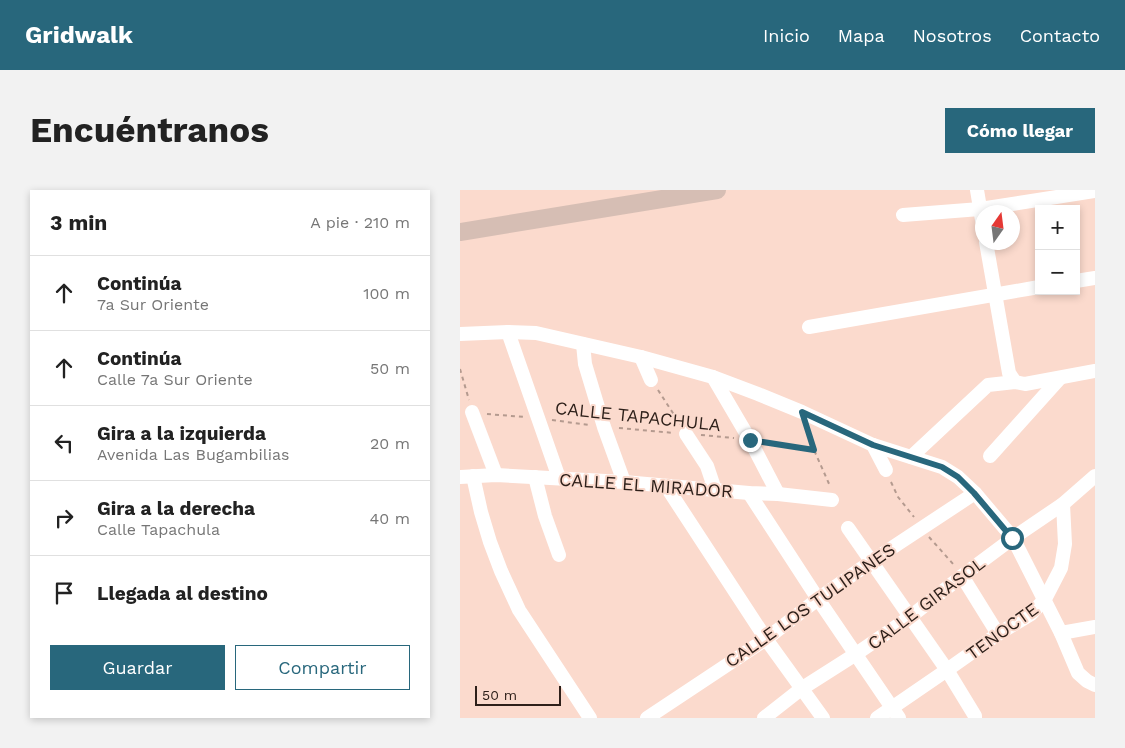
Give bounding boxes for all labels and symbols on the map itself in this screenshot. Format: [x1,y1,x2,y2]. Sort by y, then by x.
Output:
north arrow [975,205,1020,250]
street label: CALLE TAPACHULA [554,397,722,435]
route end [739,429,762,452]
street label: CALLE EL MIRADOR [558,468,734,502]
route start [1001,527,1024,550]
street label: CALLE LOS TULIPANES [721,538,899,672]
street label: CALLE GIRASOL [863,552,989,654]
street label: TENOCTE [962,598,1042,664]
scale bar [475,683,561,706]

